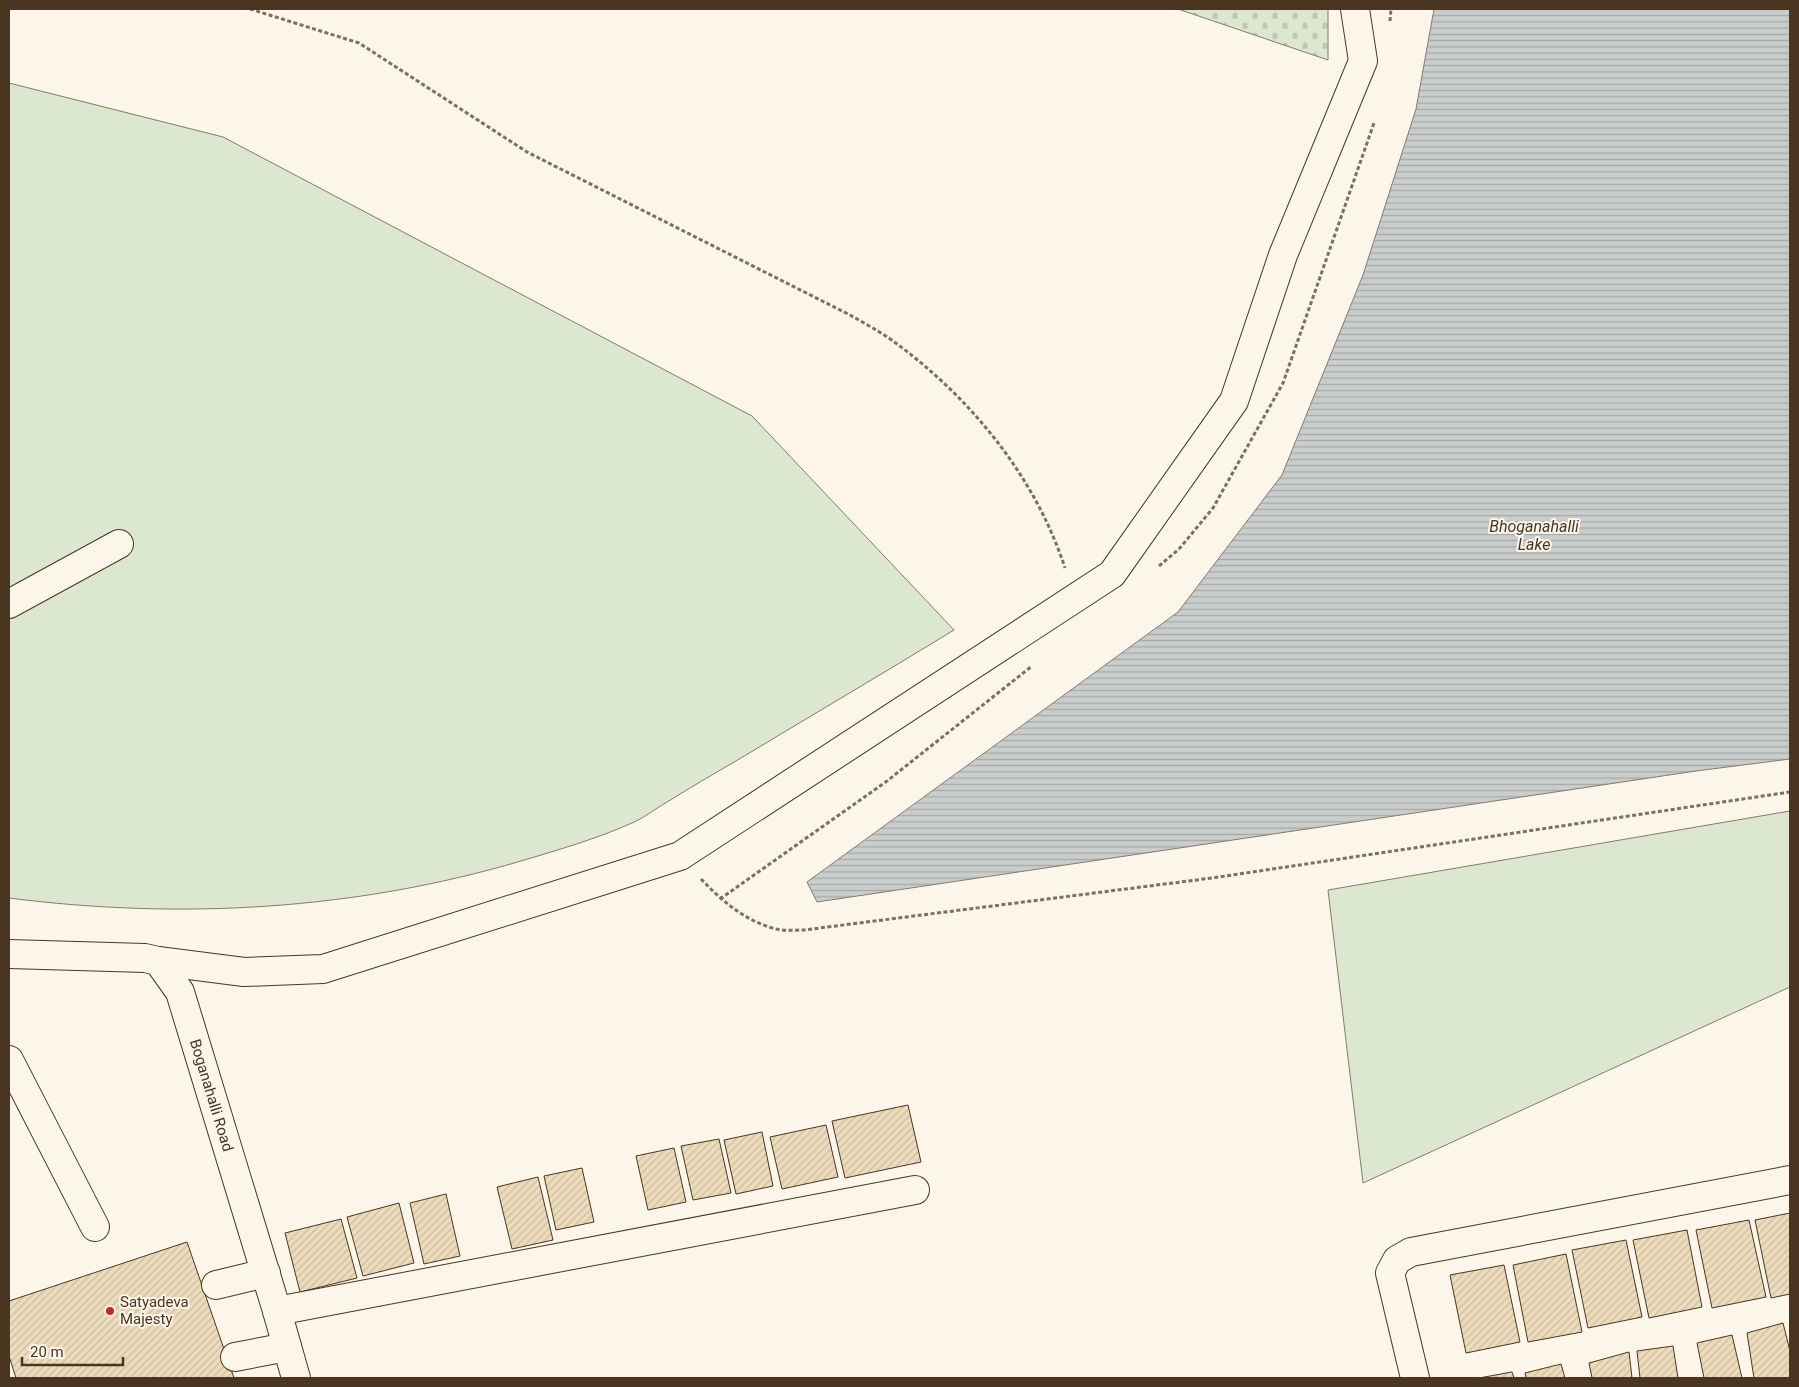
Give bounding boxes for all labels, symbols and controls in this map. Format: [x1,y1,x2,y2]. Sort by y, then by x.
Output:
water label: Bhoganahalli Lake [1489,517,1579,554]
street label: Boganahalli Road [186,1037,237,1154]
place label: Satyadeva Majesty [120,1293,189,1328]
marker: Satyadeva Majesty [104,1305,116,1317]
scale bar [22,1334,124,1366]
text: 20 m [30,1343,64,1361]

